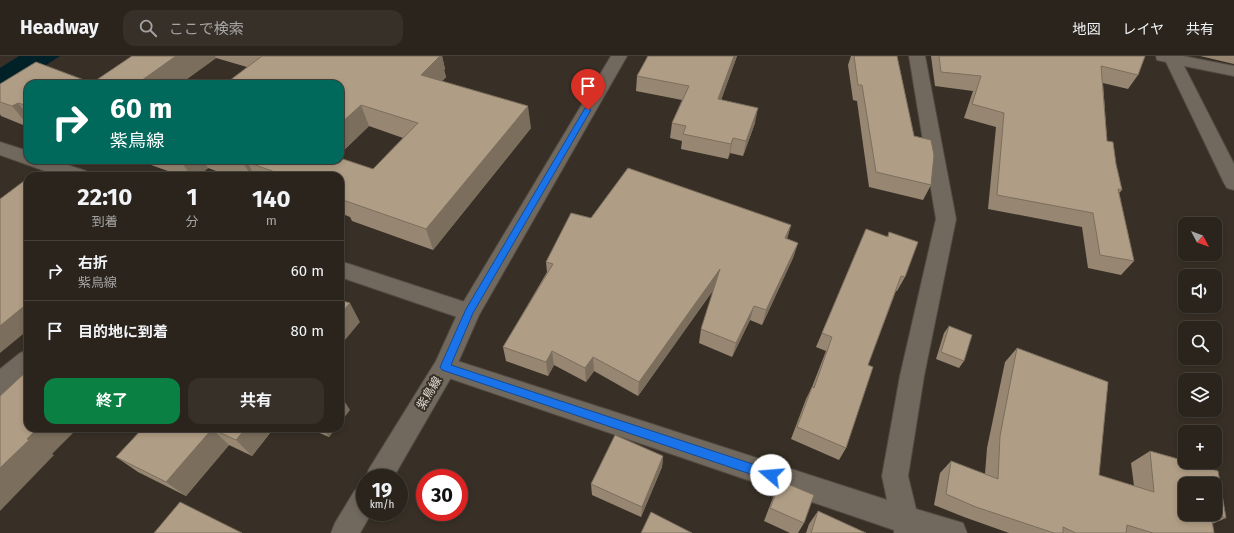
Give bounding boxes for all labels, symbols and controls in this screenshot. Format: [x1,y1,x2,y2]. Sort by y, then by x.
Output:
search box [123,10,403,46]
text: Headway [20,16,99,39]
icon: search [137,17,159,39]
text: ここで検索 [169,20,244,38]
text: 地図 [1072,21,1100,38]
text: レイヤ [1122,21,1164,38]
text: 共有 [1186,21,1214,38]
pin [571,69,605,110]
icon: arrive [577,75,599,97]
text: 60 m [110,92,172,125]
icon: right [44,96,96,148]
text: 紫鳥線 [110,130,164,152]
text: 22:10 [77,183,132,211]
text: 1 [187,183,198,211]
text: 140 [252,185,291,213]
text: m [266,213,277,228]
text: 到着 [92,214,118,229]
text: 分 [186,214,199,229]
north arrow [1178,217,1222,261]
map controls [1178,217,1222,521]
text: 右折 [78,254,108,272]
icon: right [44,260,66,282]
text: 60 m [291,262,324,280]
button: sound [1178,269,1222,313]
text: 紫鳥線 [78,275,117,290]
icon: arrive [44,320,66,342]
button: search [1178,321,1222,365]
text: 80 m [291,322,324,340]
text: 目的地に到着 [78,323,168,341]
button: layers [1178,373,1222,417]
street label: 紫鳥線 [414,374,444,412]
button: 終了 [44,378,180,424]
button: 共有 [188,378,324,424]
button: + [1178,425,1222,469]
position arrow [750,454,792,496]
speed limit sign: 30 [416,469,468,521]
button: − [1178,477,1222,521]
text: 19 [372,478,392,502]
text: km/h [370,499,394,511]

